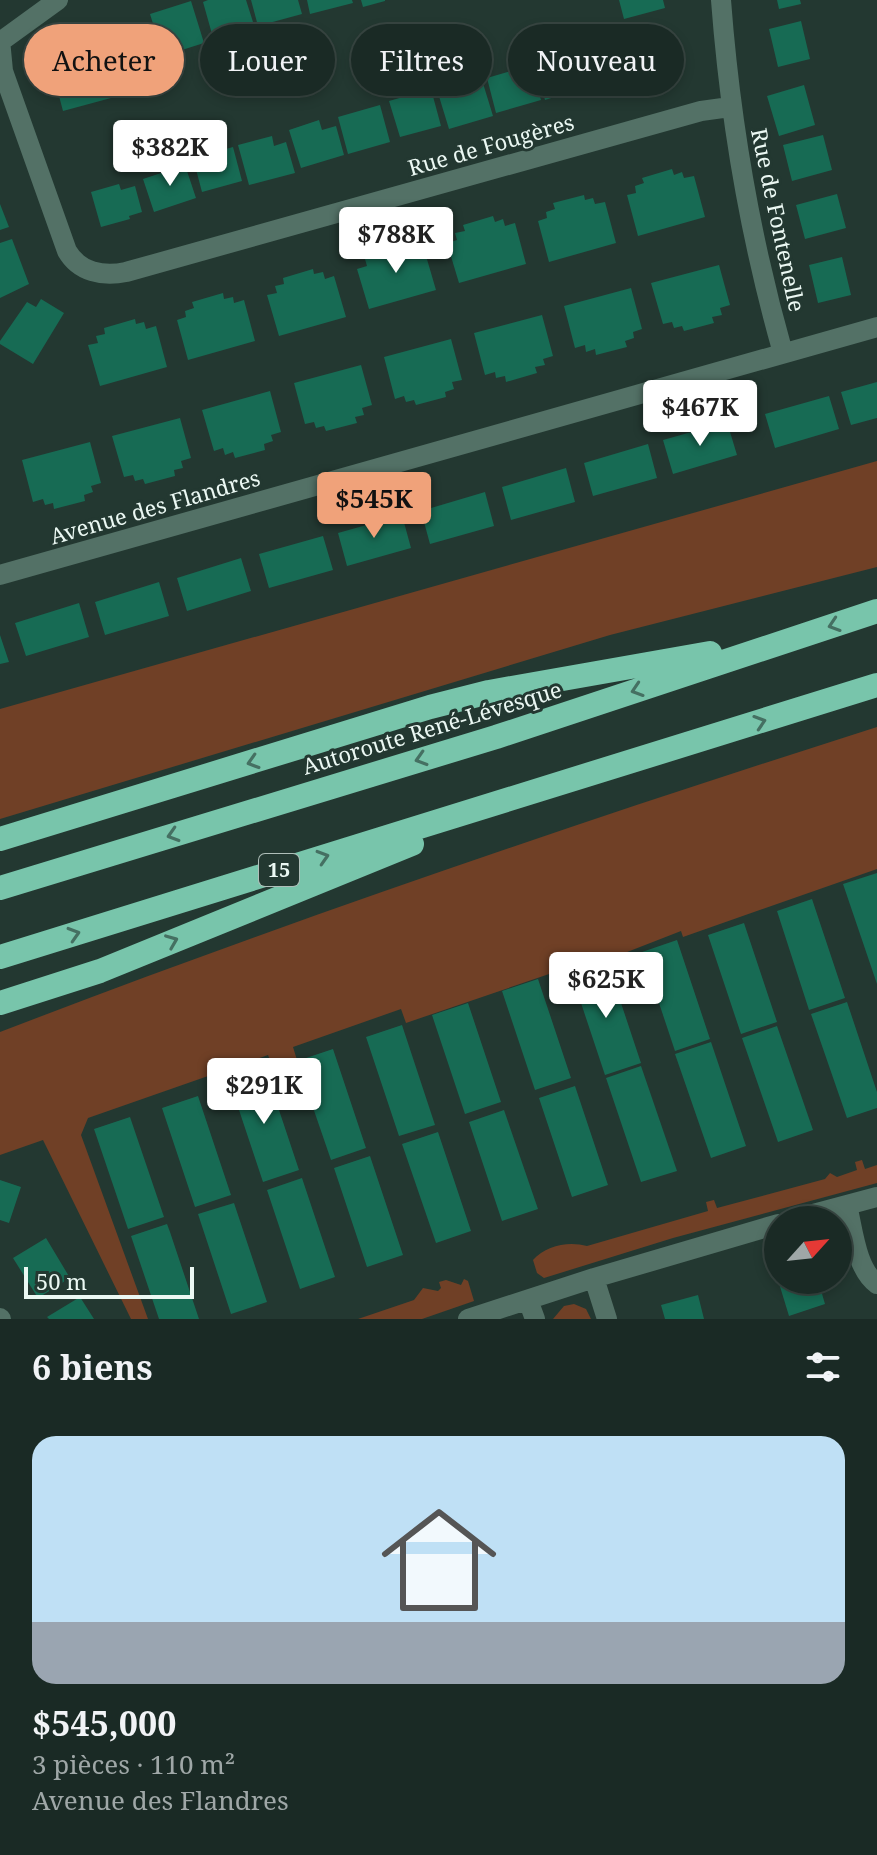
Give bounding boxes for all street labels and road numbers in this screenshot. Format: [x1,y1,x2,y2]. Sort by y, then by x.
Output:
street label: Rue de Fougères [404,106,577,182]
street label: Rue de Fontenelle [745,125,813,314]
street label: Avenue des Flandres [46,462,263,550]
street label: Autoroute René-Lévesque [298,673,565,781]
road number: 15 [259,854,299,886]

